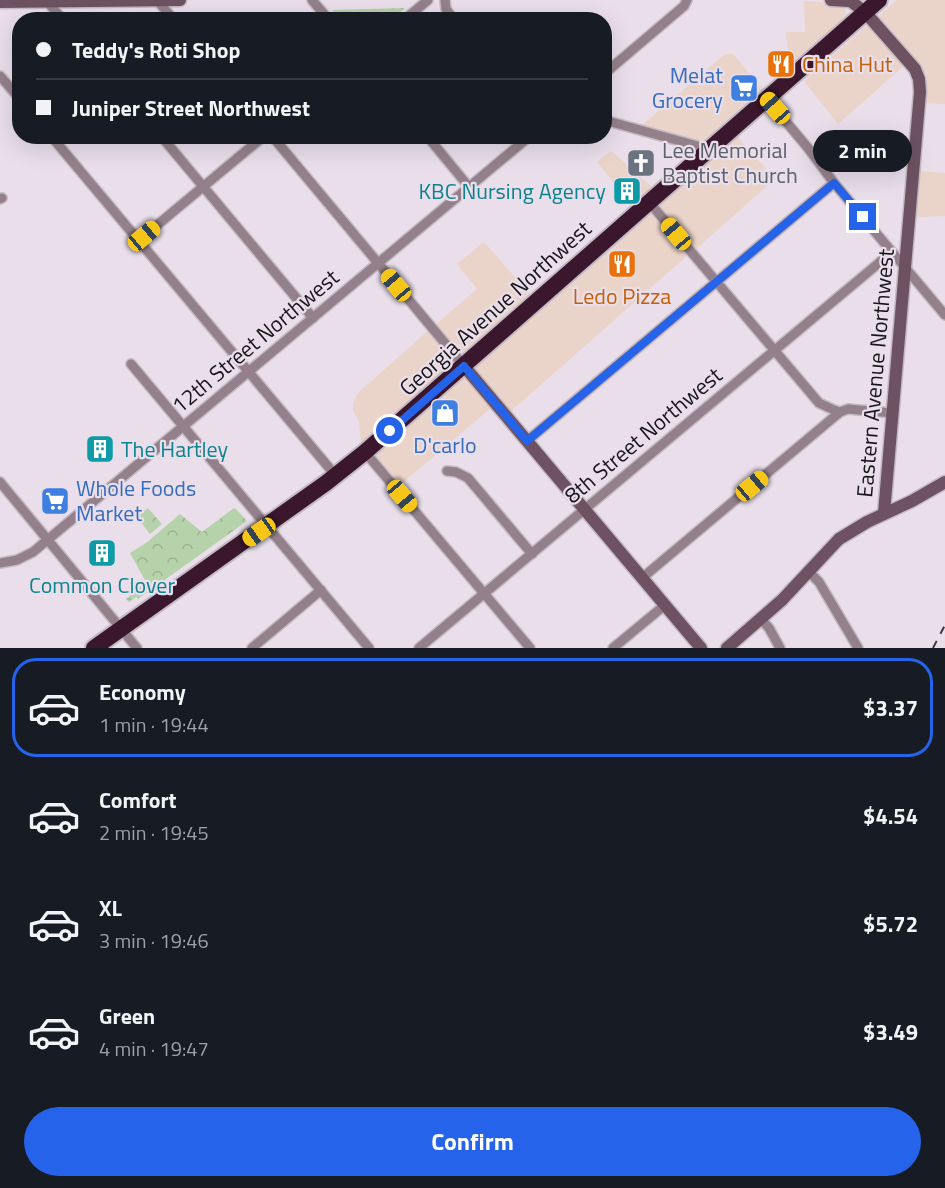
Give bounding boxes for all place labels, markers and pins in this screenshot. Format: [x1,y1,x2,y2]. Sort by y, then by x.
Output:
place label: China Hut [802,47,893,81]
restaurant icon: China Hut [765,48,797,80]
place label: Melat Grocery [652,58,723,117]
supermarket icon: Melat Grocery [728,72,760,104]
place label: Lee Memorial Baptist Church [662,133,798,192]
church icon: Lee Memorial Baptist Church [625,147,657,179]
place label: KBC Nursing Agency [419,174,606,208]
building icon: KBC Nursing Agency [611,175,643,207]
restaurant icon: Ledo Pizza [606,248,638,280]
place label: Ledo Pizza [573,279,671,313]
shop icon: D'carlo [429,397,461,429]
place label: D'carlo [413,428,477,462]
place label: The Hartley [121,432,229,466]
building icon: The Hartley [84,433,116,465]
place label: Whole Foods Market [76,471,196,530]
supermarket icon: Whole Foods Market [39,485,71,517]
building icon: Common Clover [86,537,118,569]
place label: Common Clover [29,568,175,602]

